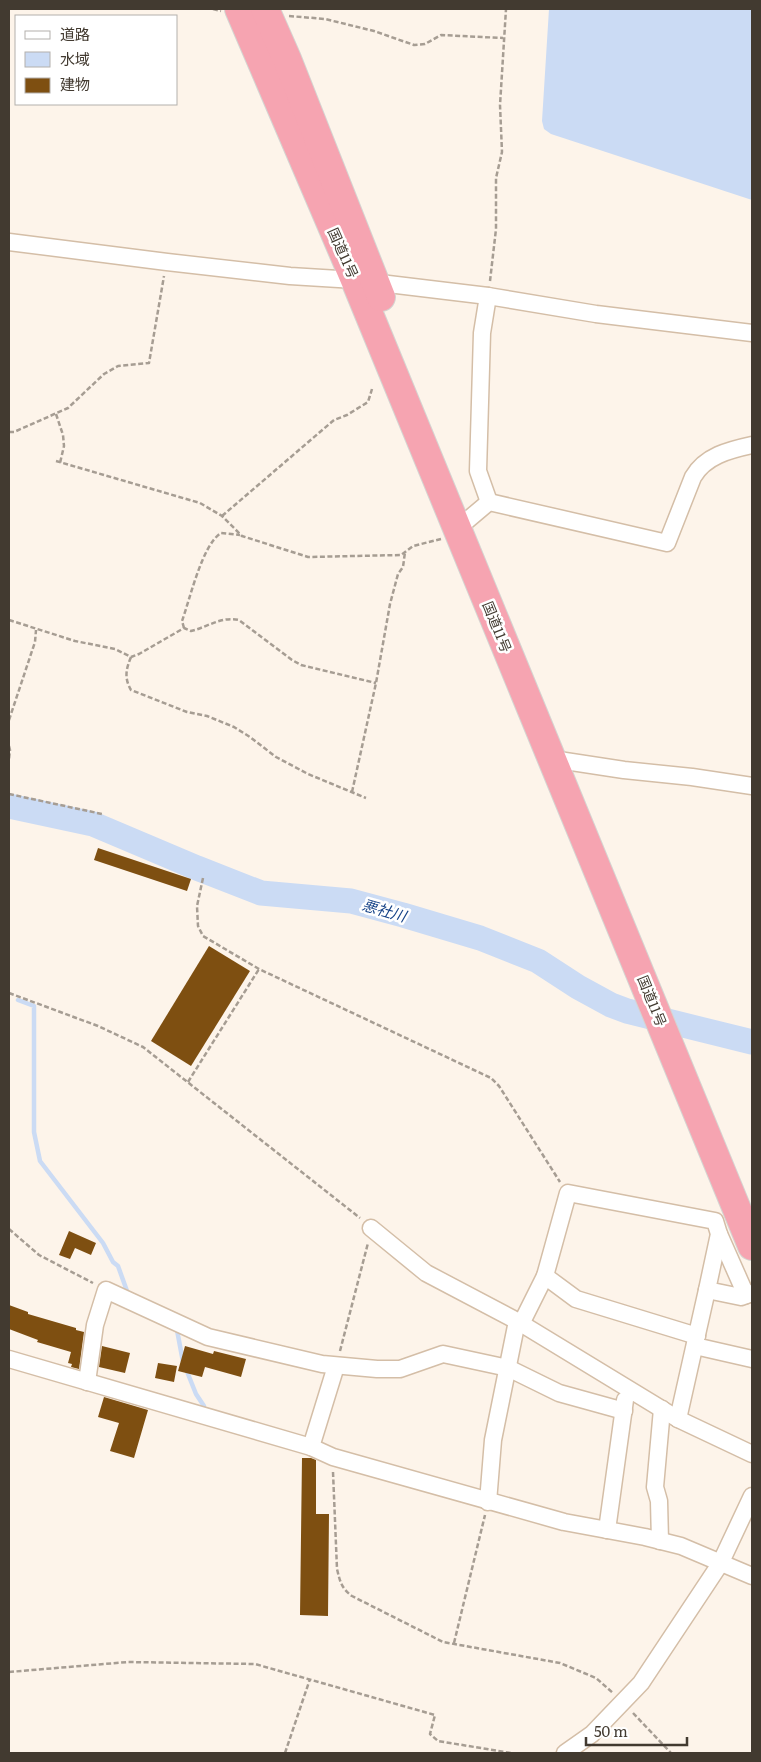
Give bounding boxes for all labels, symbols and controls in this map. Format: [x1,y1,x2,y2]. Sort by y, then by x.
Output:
legend [15,15,178,105]
text: 道路 [60,22,90,45]
text: 水域 [60,47,90,70]
text: 建物 [60,72,90,95]
street label: 国道11号 [324,224,364,281]
street label: 国道11号 [479,598,517,655]
water label: 悪社川 [360,892,411,927]
street label: 国道11号 [634,972,672,1029]
scale bar [586,1714,687,1746]
text: 50 m [594,1719,628,1742]

